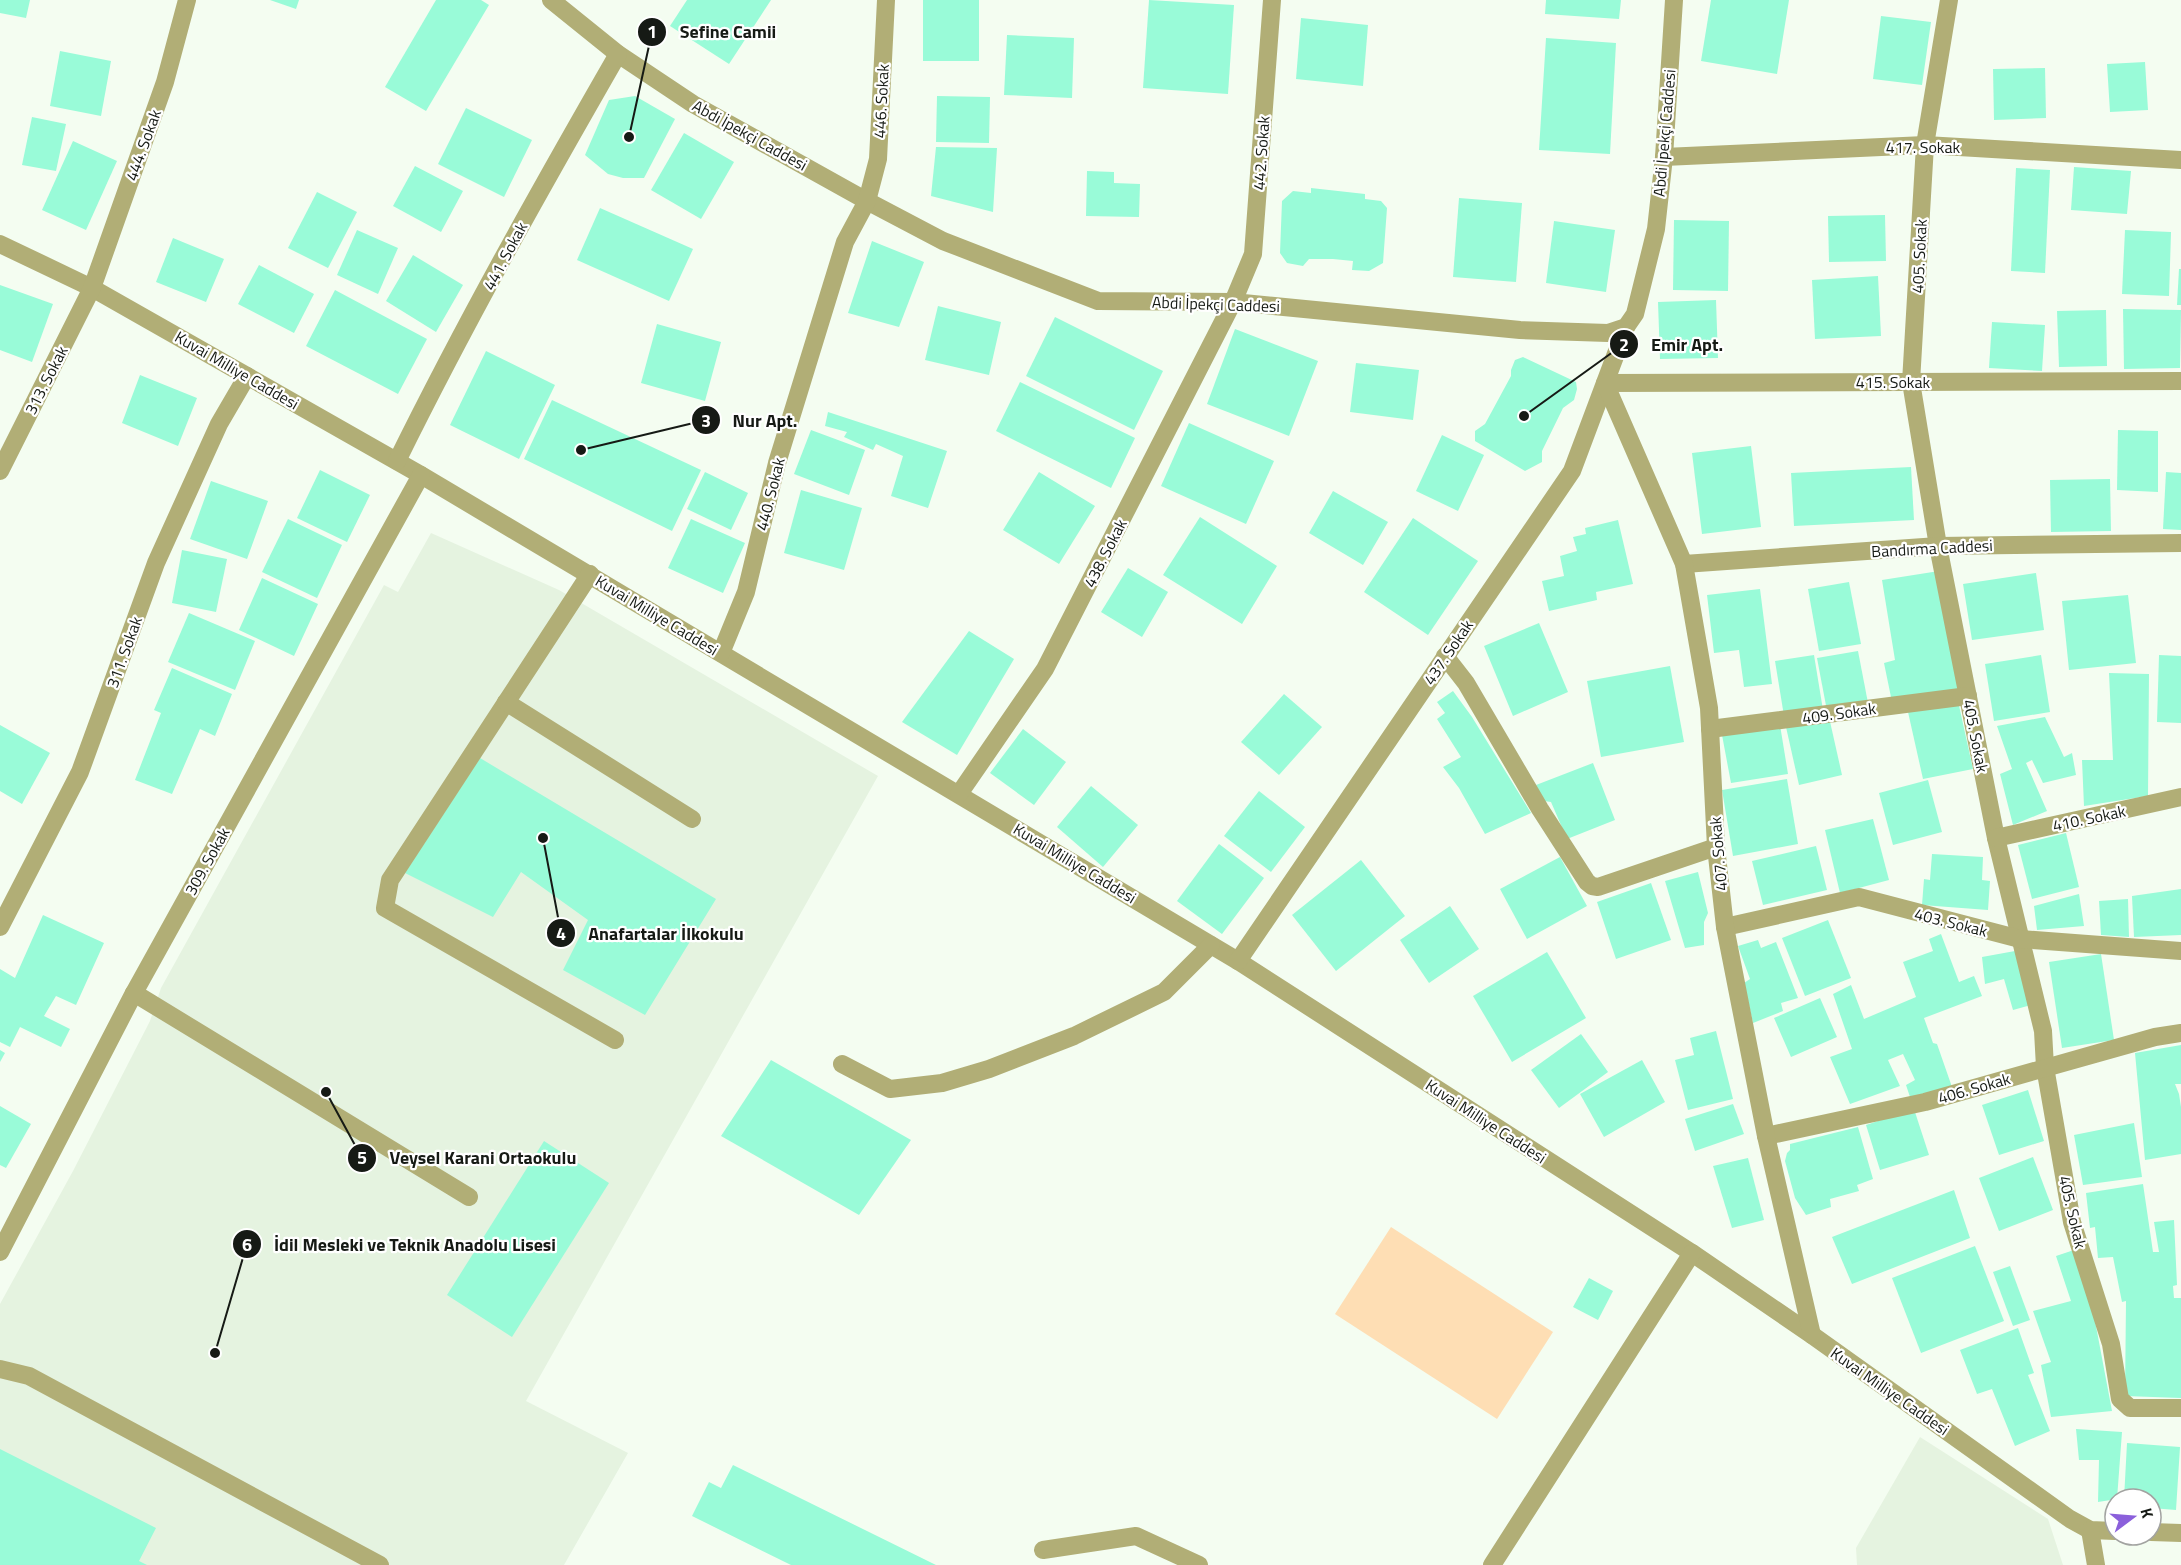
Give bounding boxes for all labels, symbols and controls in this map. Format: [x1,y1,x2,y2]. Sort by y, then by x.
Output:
callout: Sefine Camii [637,14,788,50]
text: 1 [647,18,657,45]
text: Sefine Camii [680,18,776,45]
street label: 446. Sokak [867,63,895,139]
street label: Abdi İpekçi Caddesi [1646,68,1682,198]
street label: Abdi İpekçi Caddesi [688,93,812,177]
street label: 444. Sokak [119,106,167,184]
street label: 442. Sokak [1246,115,1276,191]
street label: 417. Sokak [1886,135,1960,159]
street label: 441. Sokak [477,217,533,294]
street label: 405. Sokak [1905,218,1933,294]
street label: Abdi İpekçi Caddesi [1152,290,1280,318]
street label: Kuvai Milliye Caddesi [171,325,303,415]
callout: Emir Apt. [1609,326,1735,362]
text: 2 [1619,331,1629,358]
text: Emir Apt. [1651,331,1723,358]
street label: 313. Sokak [18,341,74,419]
street label: 415. Sokak [1856,370,1930,394]
callout: Nur Apt. [691,402,810,438]
text: 3 [701,407,711,434]
text: Nur Apt. [733,407,797,434]
street label: 440. Sokak [749,455,791,533]
street label: 438. Sokak [1077,514,1133,592]
street label: Bandırma Caddesi [1871,533,1993,563]
street label: Kuvai Milliye Caddesi [591,569,723,661]
street label: 311. Sokak [100,613,148,691]
street label: 437. Sokak [1417,614,1479,690]
street label: 409. Sokak [1801,696,1878,730]
street label: 405. Sokak [1957,697,1995,775]
street label: 410. Sokak [2050,798,2128,837]
street label: 407. Sokak [1703,816,1733,892]
street label: Kuvai Milliye Caddesi [1009,817,1141,909]
street label: 309. Sokak [178,822,236,899]
street label: 403. Sokak [1912,901,1990,943]
callout: Anafartalar İlkokulu [546,915,755,951]
text: 4 [556,920,566,947]
text: Anafartalar İlkokulu [588,920,744,947]
street label: 406. Sokak [1935,1066,2013,1110]
street label: Kuvai Milliye Caddesi [1421,1073,1551,1169]
callout: Veysel Karani Ortaokulu [347,1140,588,1176]
text: 5 [357,1144,367,1171]
text: Veysel Karani Ortaokulu [390,1144,576,1171]
street label: 405. Sokak [2053,1173,2093,1251]
callout: İdil Mesleki ve Teknik Anadolu Lisesi [232,1226,568,1262]
text: 6 [242,1231,252,1258]
text: İdil Mesleki ve Teknik Anadolu Lisesi [274,1231,556,1258]
street label: Kuvai Milliye Caddesi [1826,1341,1954,1441]
north arrow [2103,1487,2163,1547]
text: K [2135,1505,2160,1521]

